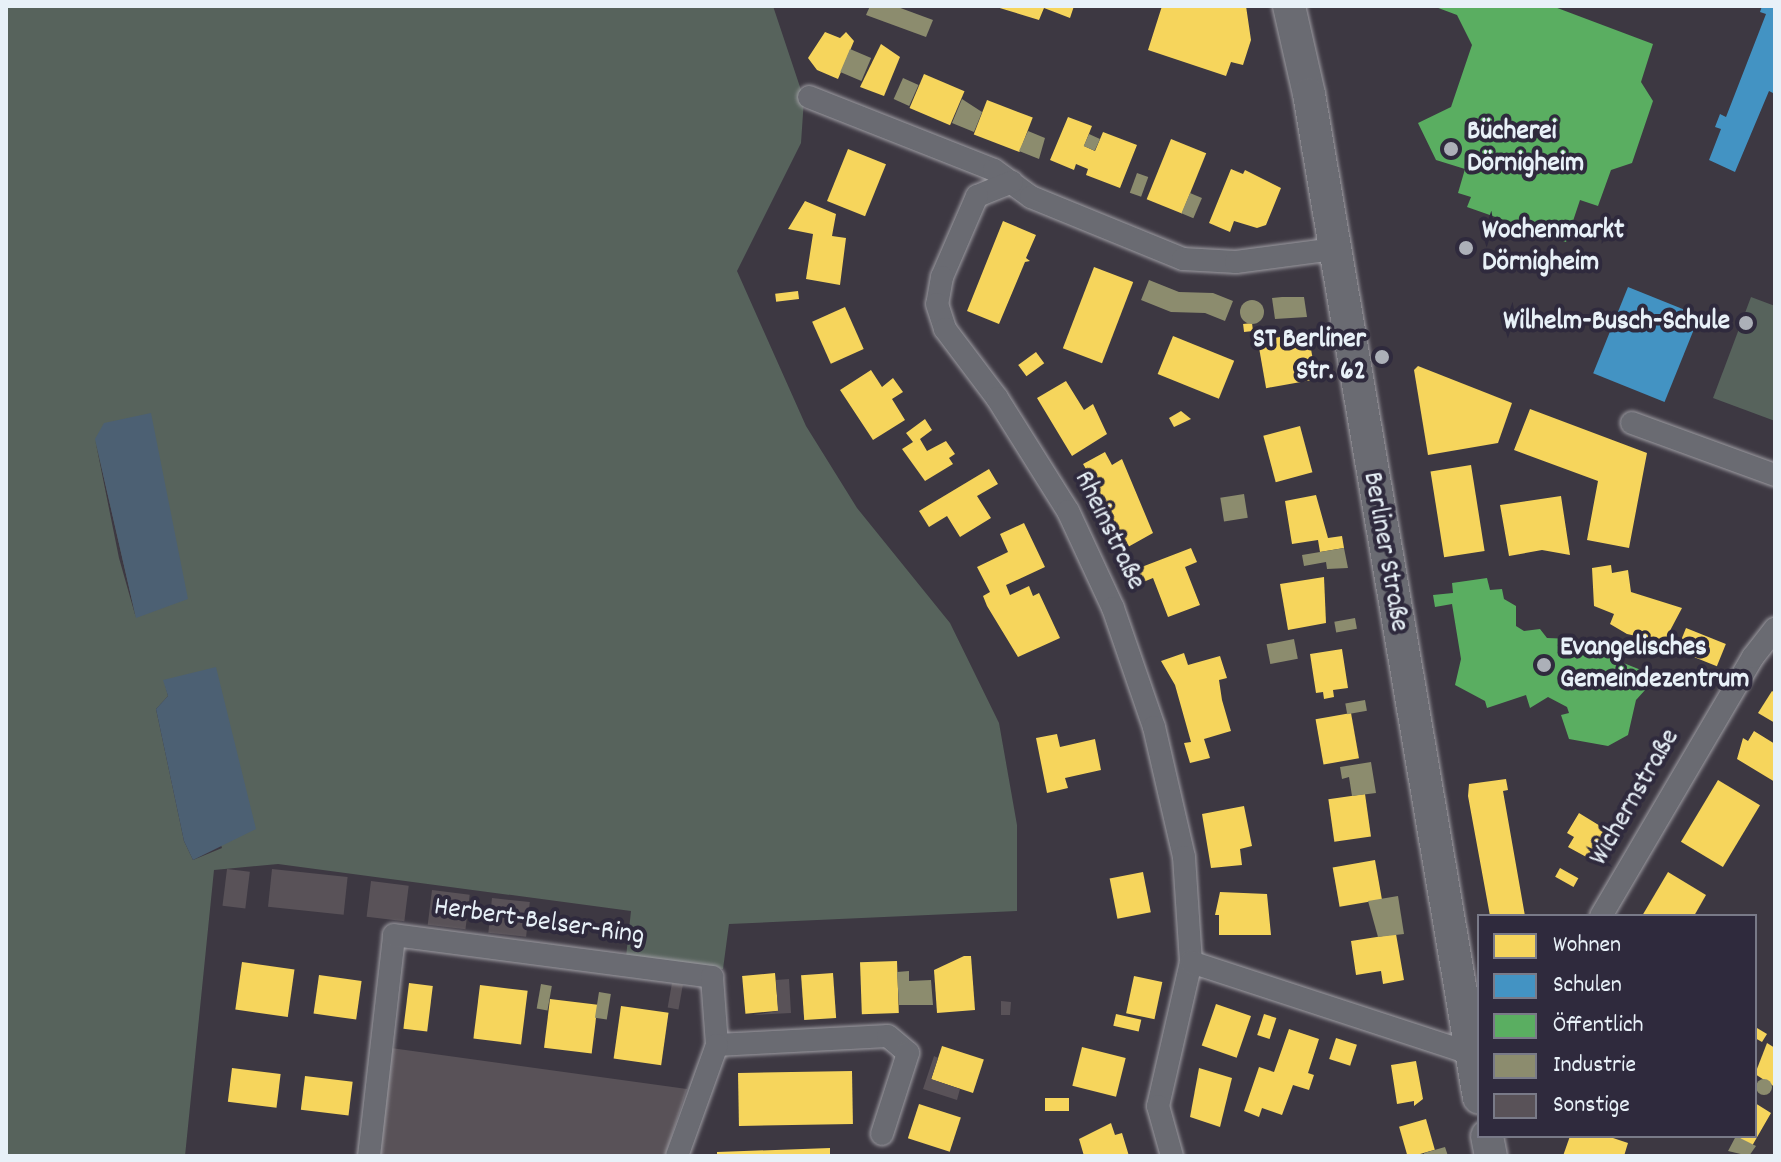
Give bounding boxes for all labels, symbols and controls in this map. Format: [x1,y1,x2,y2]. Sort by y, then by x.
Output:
place label: Bücherei Dörnigheim [1467,116,1584,182]
marker: Bücherei Dörnigheim [1442,140,1460,158]
place label: Wochenmarkt Dörnigheim [1482,215,1624,281]
marker: Wochenmarkt Dörnigheim [1457,239,1475,257]
place label: Wilhelm-Busch-Schule [1503,306,1730,340]
marker: Wilhelm-Busch-Schule [1737,314,1755,332]
place label: ST Berliner Str. 62 [1253,324,1366,390]
marker: ST Berliner Str. 62 [1373,348,1391,366]
street label: Rheinstraße [1065,466,1151,596]
street label: Berliner Straße [1353,469,1415,635]
place label: Evangelisches Gemeindezentrum [1560,632,1749,698]
marker: Evangelisches Gemeindezentrum [1535,656,1553,674]
street label: Wichernstraße [1583,724,1689,872]
street label: Herbert-Belser-Ring [432,892,646,954]
legend [1477,914,1757,1138]
text: Wohnen [1553,929,1621,963]
text: Schulen [1553,969,1622,1003]
text: Öffentlich [1553,1009,1644,1043]
text: Industrie [1553,1049,1636,1083]
text: Sonstige [1553,1089,1630,1123]

